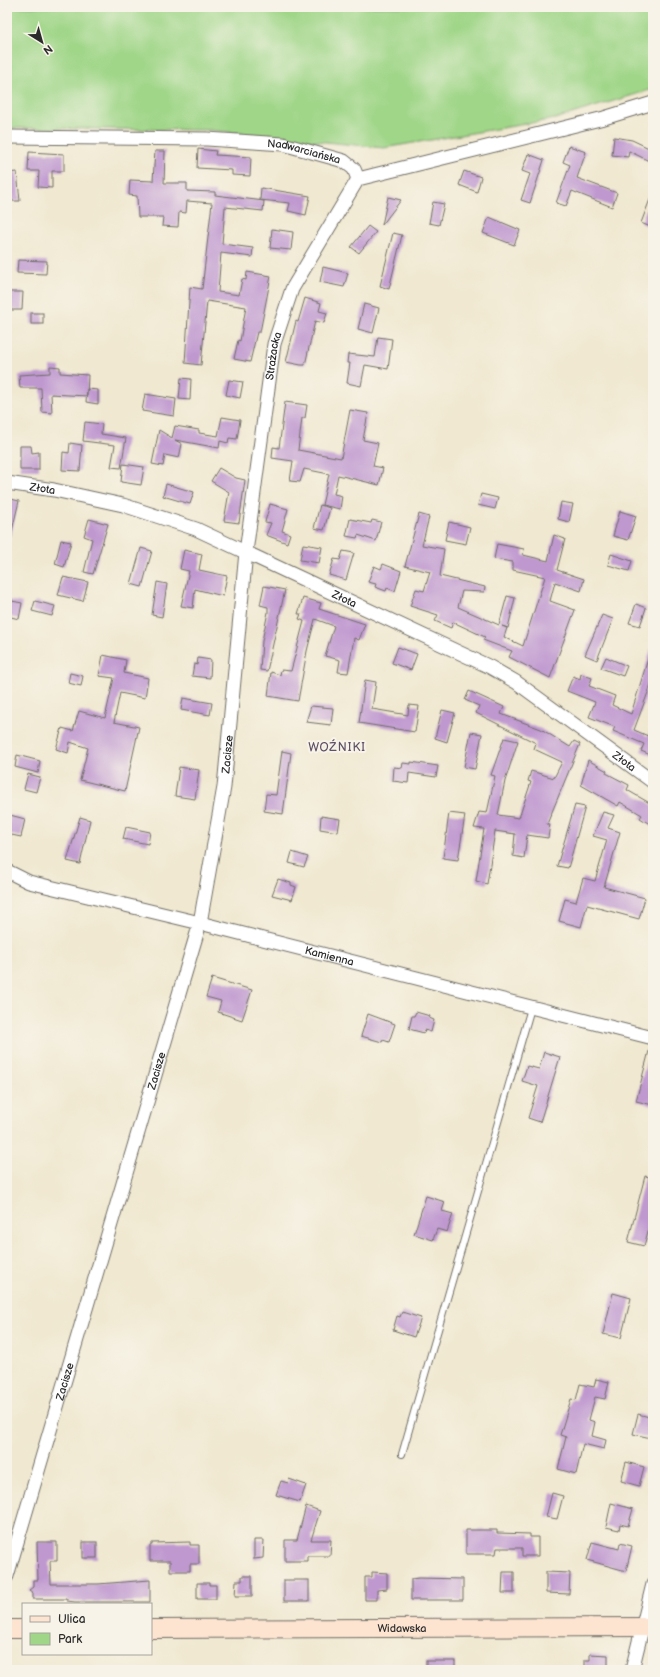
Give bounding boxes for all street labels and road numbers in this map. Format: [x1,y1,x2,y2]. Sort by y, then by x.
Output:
street label: Nadwarciańska [267,136,342,166]
street label: Strażacka [263,330,284,381]
street label: Złota [28,480,56,497]
street label: Złota [329,587,359,610]
street label: Zacisze [219,734,235,775]
street label: Złota [609,748,639,774]
street label: Kamienna [304,943,355,968]
street label: Zacisze [144,1050,168,1092]
street label: Zacisze [53,1361,76,1403]
street label: Widawska [378,1621,426,1635]

